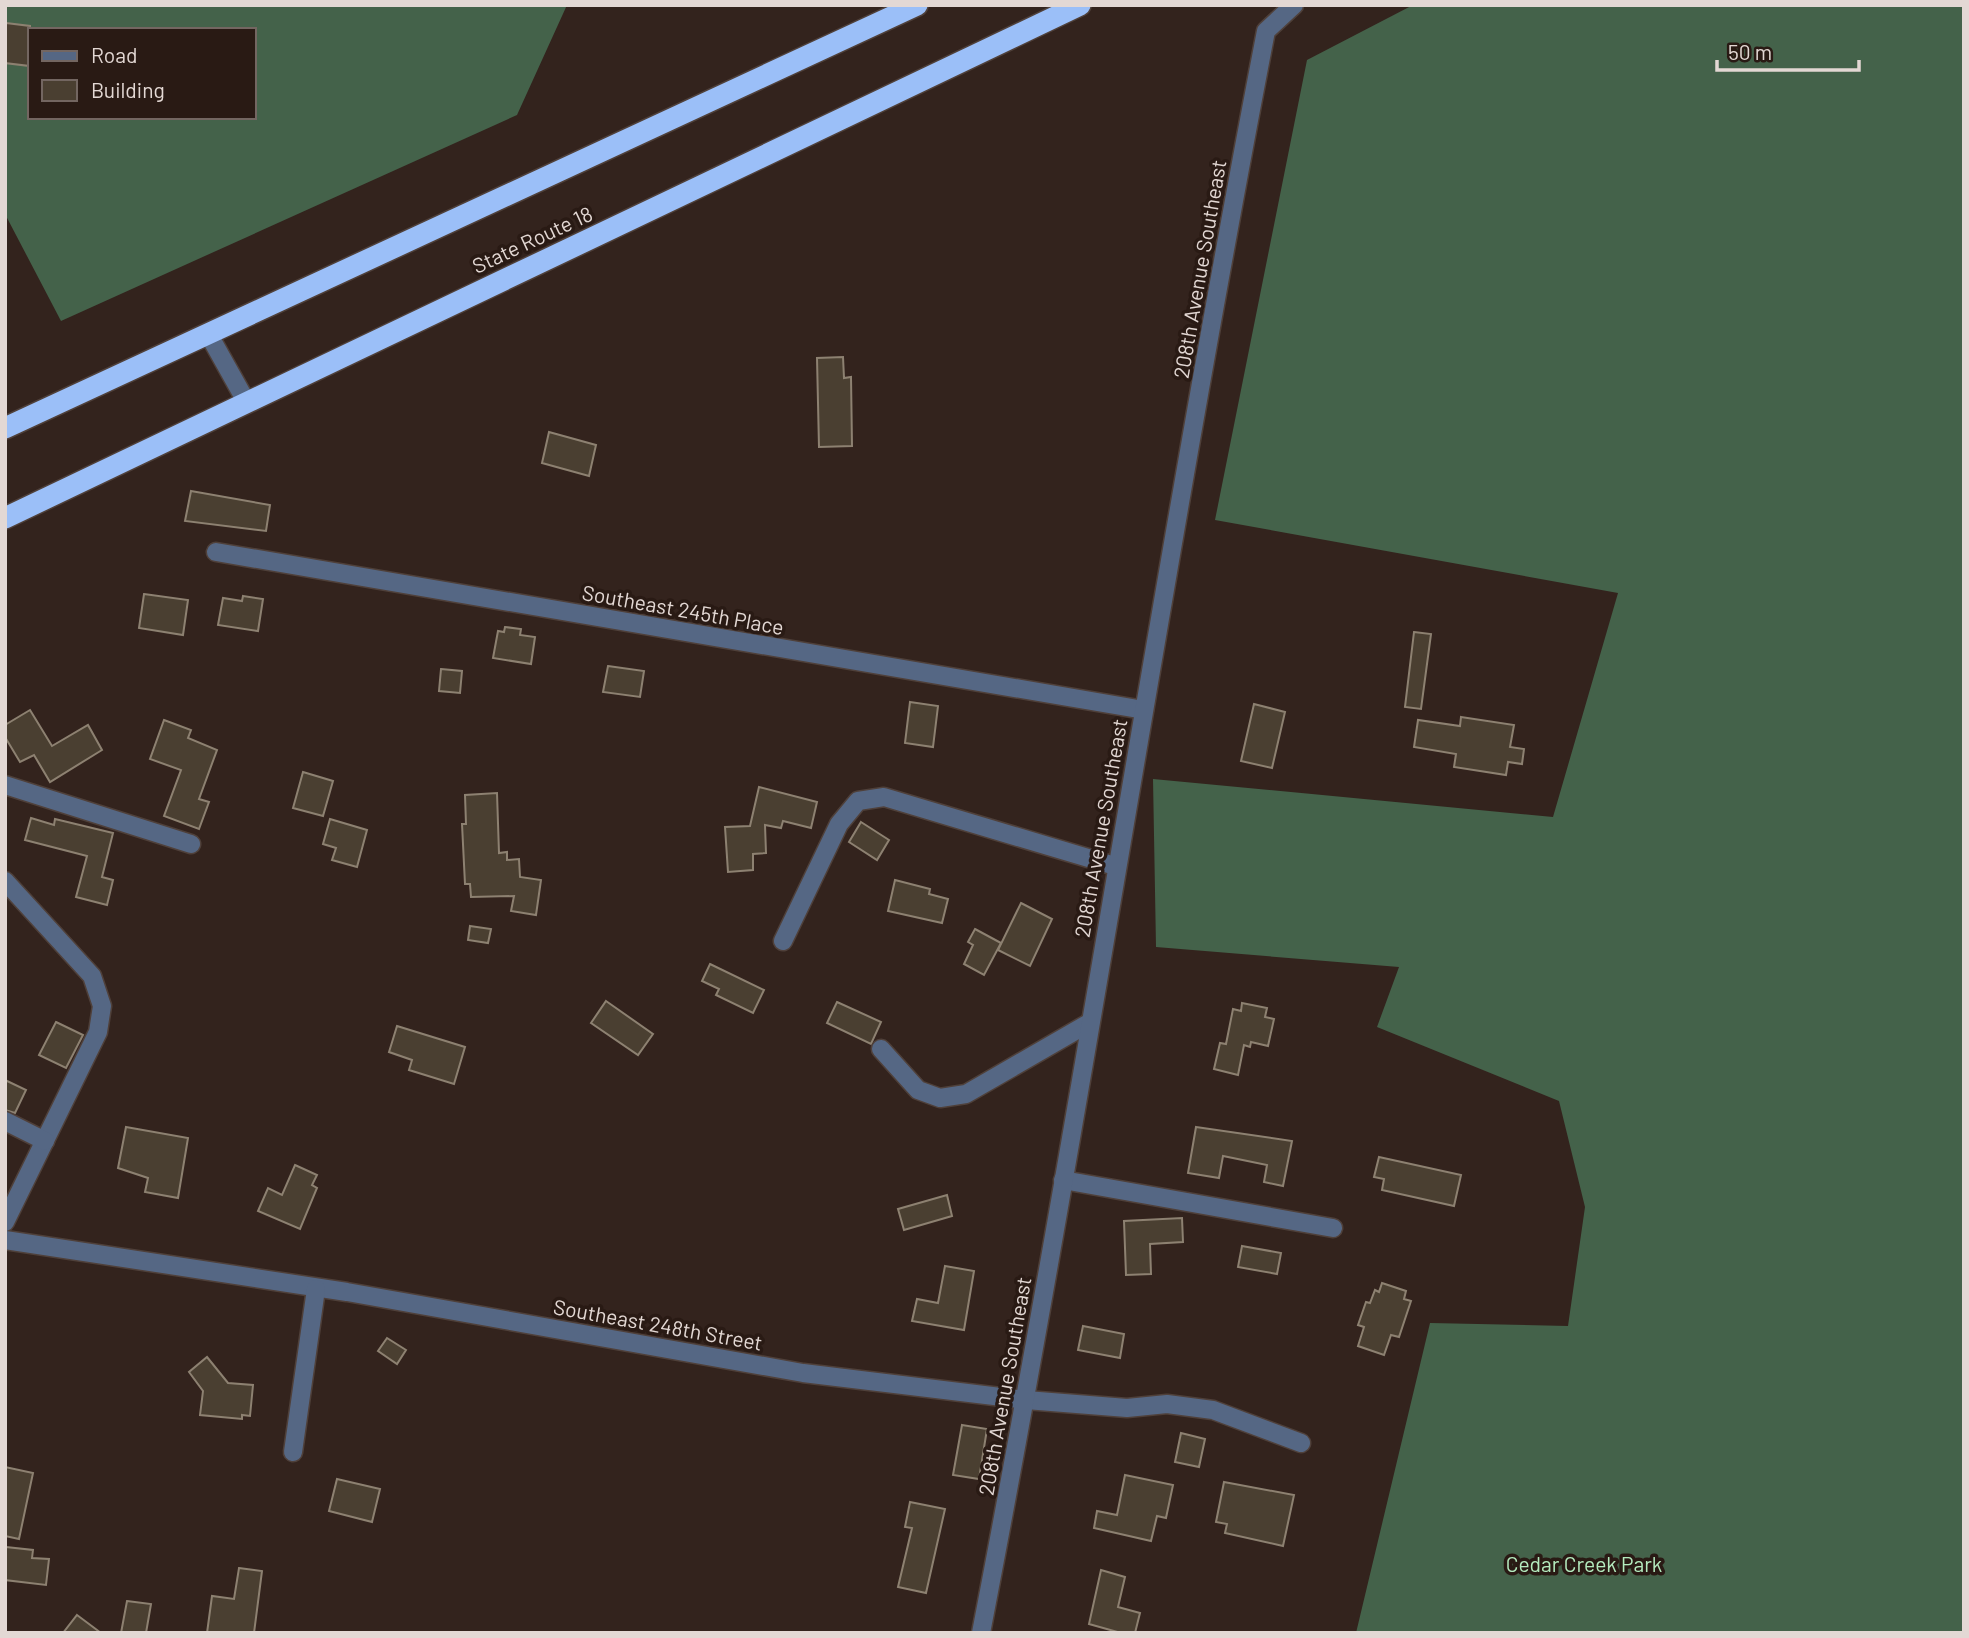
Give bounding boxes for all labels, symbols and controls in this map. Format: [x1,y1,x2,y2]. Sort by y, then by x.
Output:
legend [28,28,256,119]
scale bar [1717,28,1859,72]
text: 50 m [1728,39,1772,64]
text: Road [91,42,137,67]
text: Building [91,77,165,102]
street label: 208th Avenue Southeast [1167,158,1231,380]
street label: State Route 18 [468,200,596,278]
street label: Southeast 245th Place [580,579,786,639]
street label: 208th Avenue Southeast [1068,717,1132,939]
street label: 208th Avenue Southeast [972,1275,1036,1497]
street label: Southeast 248th Street [552,1293,764,1355]
park label: Cedar Creek Park [1506,1551,1662,1576]

